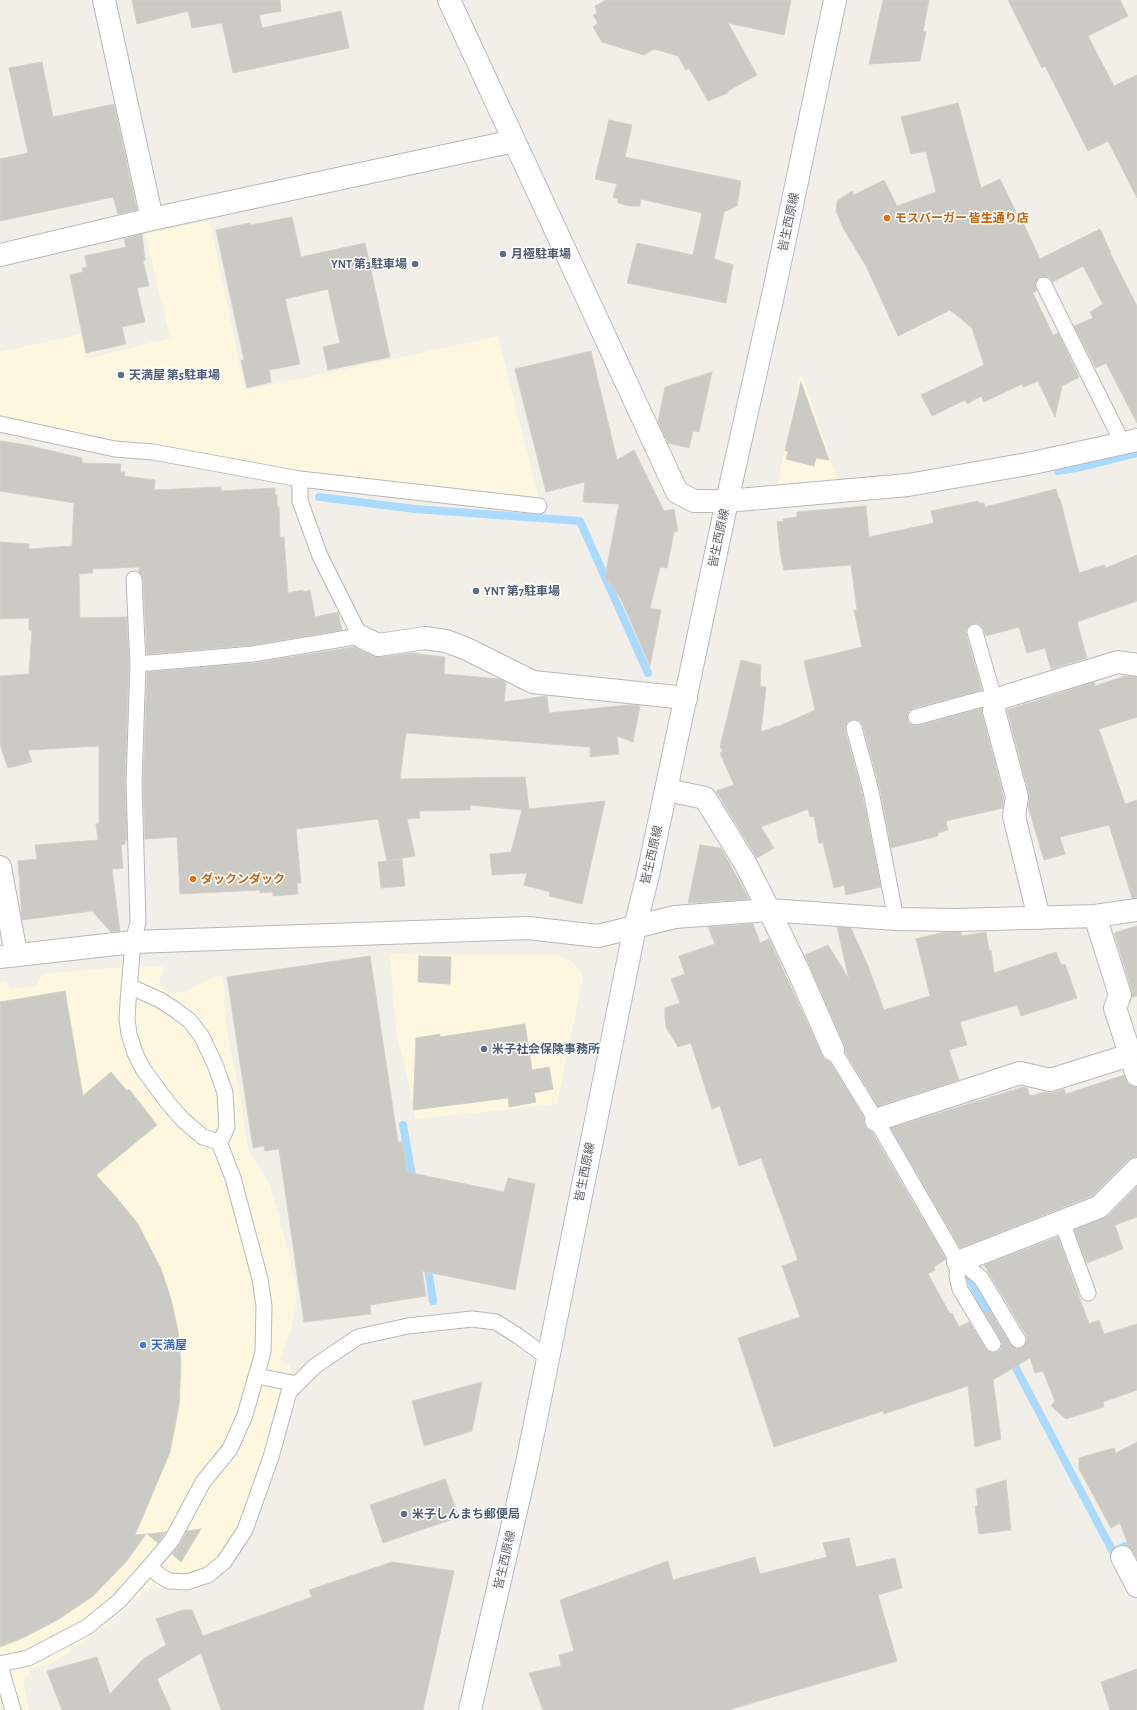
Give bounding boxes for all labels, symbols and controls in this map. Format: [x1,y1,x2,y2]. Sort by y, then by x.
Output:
street label: 皆生西原線 [776,191,802,253]
place label: モスバーガー 皆生通り店 [895,211,1029,225]
marker: モスバーガー 皆生通り店 [882,213,892,223]
place label: 月極駐車場 [511,247,571,261]
marker: 月極駐車場 [498,249,508,259]
place label: YNT 第3駐車場 [331,257,407,271]
marker: YNT 第3駐車場 [410,259,420,269]
place label: 天満屋 第5駐車場 [129,368,220,382]
marker: 天満屋 第5駐車場 [116,370,126,380]
street label: 皆生西原線 [706,507,732,569]
place label: YNT 第7駐車場 [484,584,560,598]
marker: YNT 第7駐車場 [471,586,481,596]
street label: 皆生西原線 [638,824,666,886]
place label: ダックンダック [201,872,285,886]
marker: ダックンダック [188,874,198,884]
place label: 米子社会保険事務所 [492,1042,600,1056]
marker: 米子社会保険事務所 [479,1044,489,1054]
street label: 皆生西原線 [572,1141,598,1203]
place label: 天満屋 [151,1338,187,1352]
marker: 天満屋 [138,1340,148,1350]
place label: 米子しんまち郵便局 [412,1507,520,1521]
marker: 米子しんまち郵便局 [399,1509,409,1519]
street label: 皆生西原線 [491,1529,519,1591]

